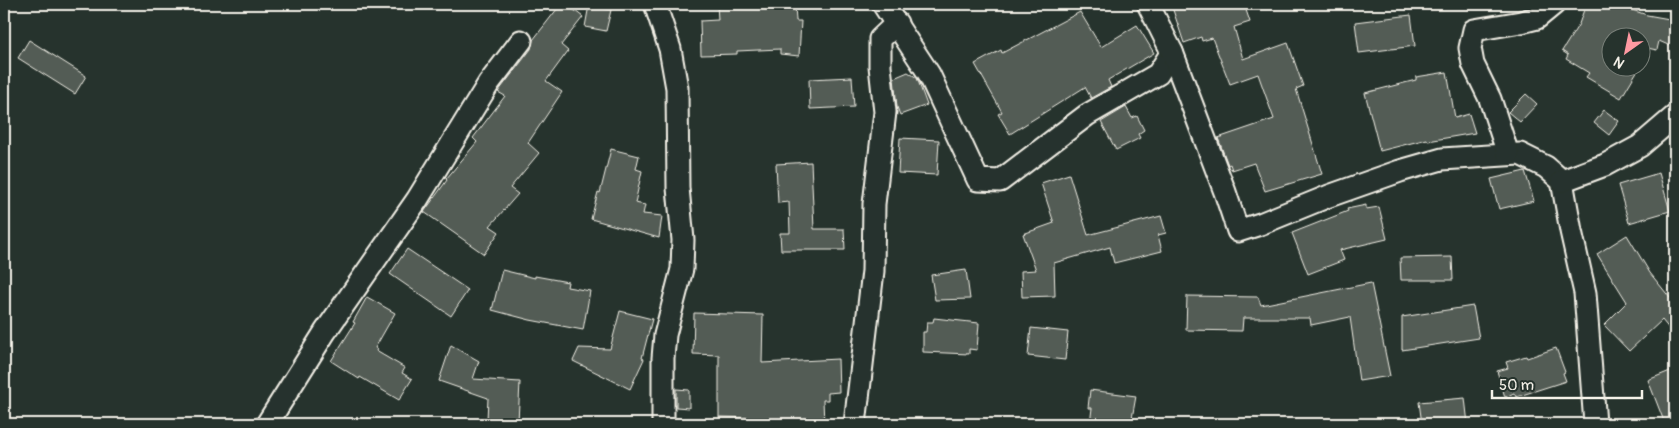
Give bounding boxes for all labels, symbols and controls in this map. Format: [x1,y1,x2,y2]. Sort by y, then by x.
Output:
north arrow [1602,28,1652,78]
text: N [1611,53,1628,72]
scale bar [1492,368,1642,400]
text: 50 m [1499,376,1534,395]

